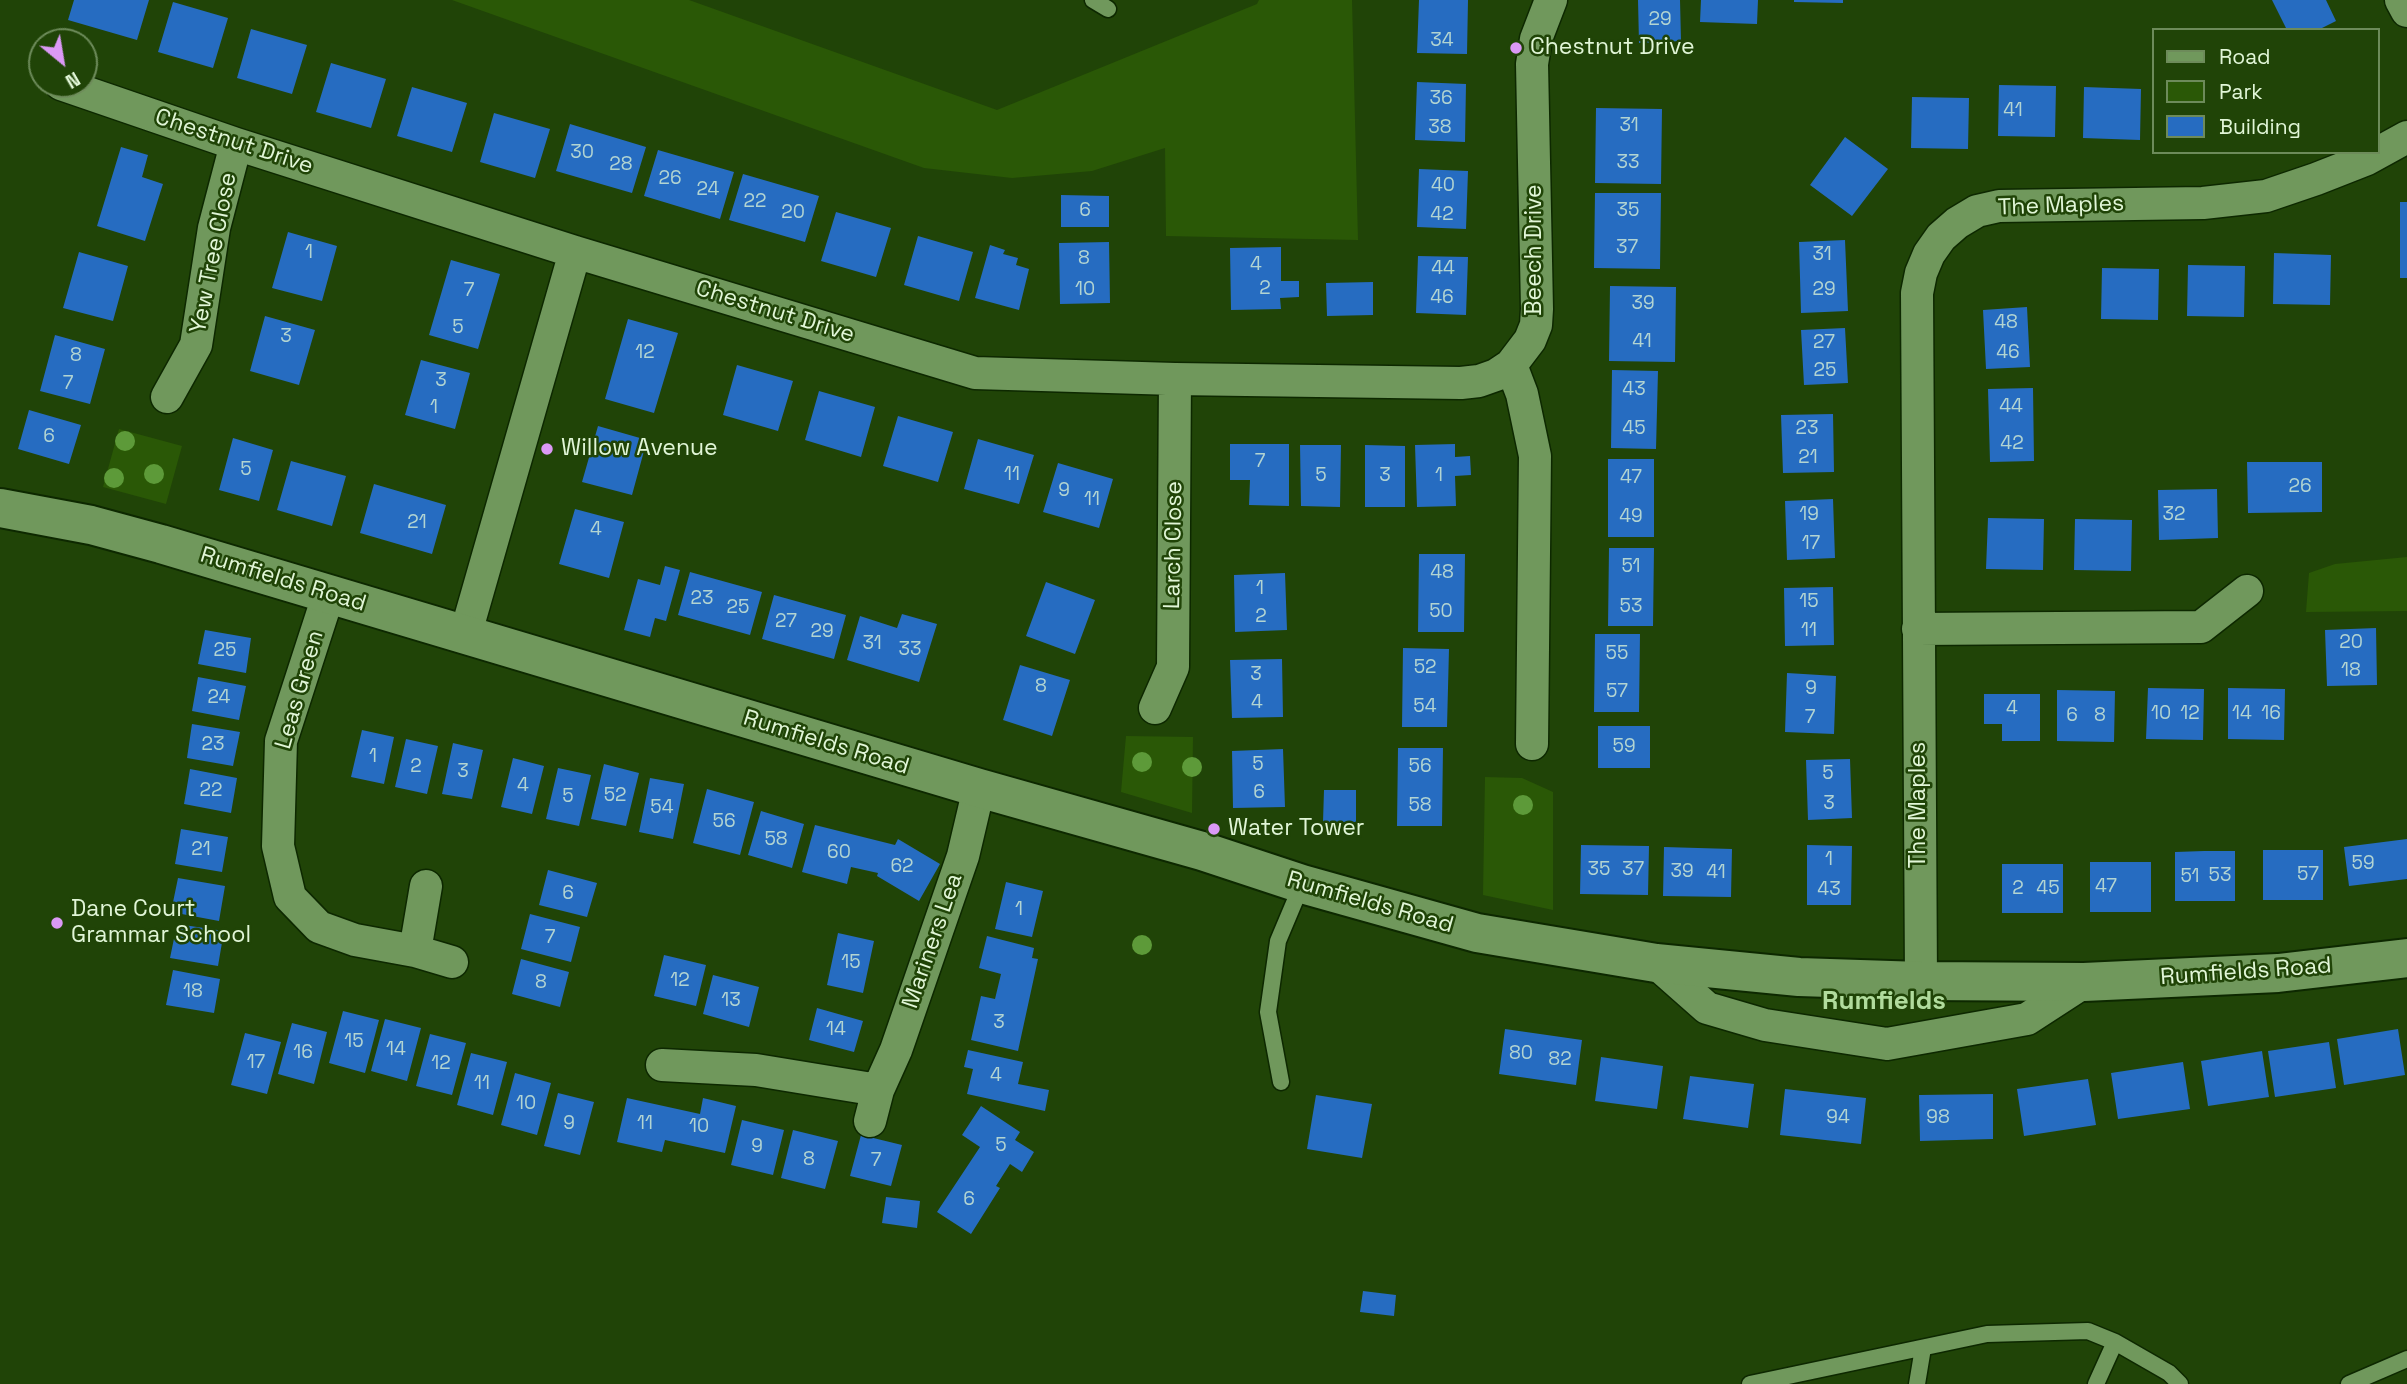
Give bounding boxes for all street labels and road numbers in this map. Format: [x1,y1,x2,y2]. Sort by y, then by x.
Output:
street label: Chestnut Drive [152,103,316,181]
street label: Yew Tree Close [185,170,243,336]
street label: Beech Drive [1521,184,1549,316]
street label: The Maples [1997,190,2125,222]
street label: Chestnut Drive [692,275,858,349]
street label: Larch Close [1159,481,1189,609]
street label: Rumfields Road [197,542,369,618]
street label: Leas Green [270,628,330,752]
street label: Rumfields Road [740,705,912,781]
street label: The Maples [1905,742,1933,868]
street label: Rumfields Road [1284,866,1456,940]
street label: Mariners Lea [897,870,969,1012]
street label: Rumfields Road [2159,952,2333,992]

